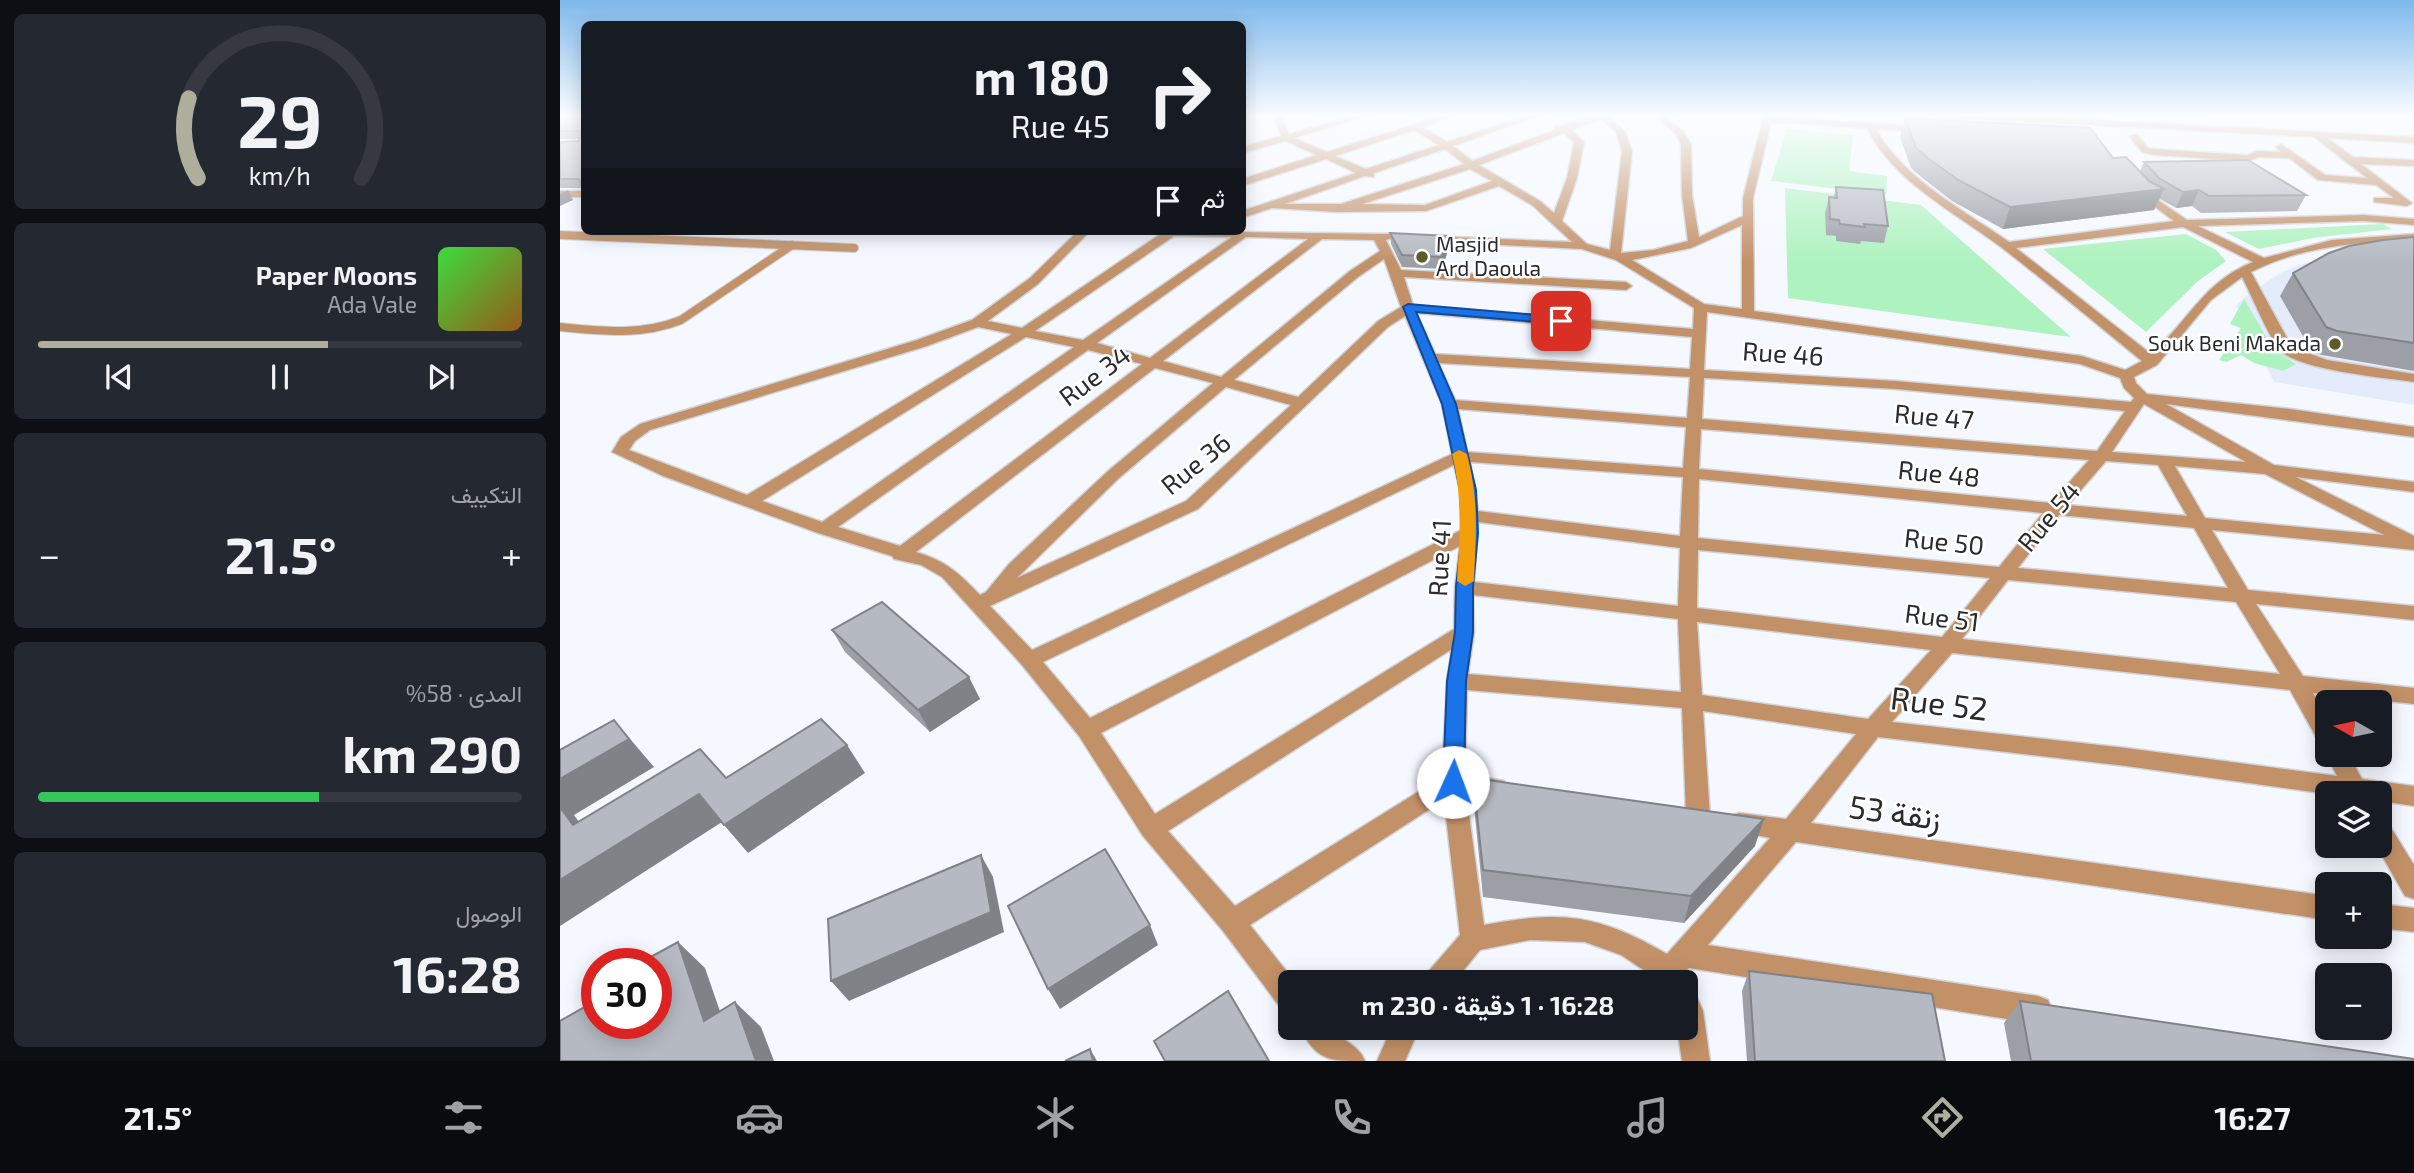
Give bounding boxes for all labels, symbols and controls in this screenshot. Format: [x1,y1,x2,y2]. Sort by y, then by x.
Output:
text: 180 m [974,46,1110,105]
icon: right [1134,49,1225,140]
text: 29 [237,75,323,163]
text: Rue 45 [1011,106,1110,144]
text: km/h [249,160,311,190]
icon: arrive [1149,182,1187,220]
text: ثم [1201,182,1225,213]
place label: Masjid Ard Daoula [1436,231,1541,280]
marker: Masjid Ard Daoula [1414,249,1430,265]
text: Paper Moons [256,259,417,290]
text: Ada Vale [327,290,417,318]
pin [1531,291,1591,351]
icon: arrive [1542,302,1580,340]
place label: Souk Beni Makada [2148,330,2321,355]
street label: Rue 46 [1741,334,1825,371]
marker: Souk Beni Makada [2327,336,2343,352]
street label: Rue 34 [1052,338,1136,412]
icon: previous [100,358,138,396]
icon: pause [261,358,299,396]
icon: next [422,358,460,396]
street label: Rue 47 [1893,397,1975,434]
street label: Rue 36 [1154,426,1236,500]
street label: Rue 48 [1897,453,1982,492]
street label: Rue 54 [2010,475,2086,557]
text: التكييف [451,480,522,508]
street label: Rue 41 [1421,519,1456,597]
street label: Rue 50 [1903,521,1986,560]
text: 21.5° [225,522,337,584]
text: − [38,531,60,577]
text: + [501,531,522,577]
street label: Rue 51 [1903,597,1981,636]
street label: Rue 52 [1889,677,1990,727]
text: المدى · 58% [406,679,522,707]
north arrow [2315,690,2392,766]
map controls [2315,690,2392,1040]
text: 290 km [342,721,522,783]
position arrow [1416,745,1490,819]
button: layers [2315,781,2392,858]
street label: زنقة 53 [1846,786,1944,839]
button: + [2315,872,2392,949]
text: الوصول [456,899,522,927]
text: 16:28 [393,941,522,1003]
speed limit sign: 30 [581,948,672,1039]
button: − [2315,963,2392,1040]
text: 16:28 · 1 دقيقة · 230 m [1361,989,1615,1020]
icon: filters [439,1093,488,1142]
icon: car [735,1093,784,1142]
icon: climate [1031,1093,1080,1142]
icon: phone [1327,1093,1376,1142]
icon: music [1623,1093,1672,1142]
icon: directions [1918,1093,1967,1142]
text: 21.5° [123,1098,192,1136]
text: 16:27 [2214,1098,2291,1136]

